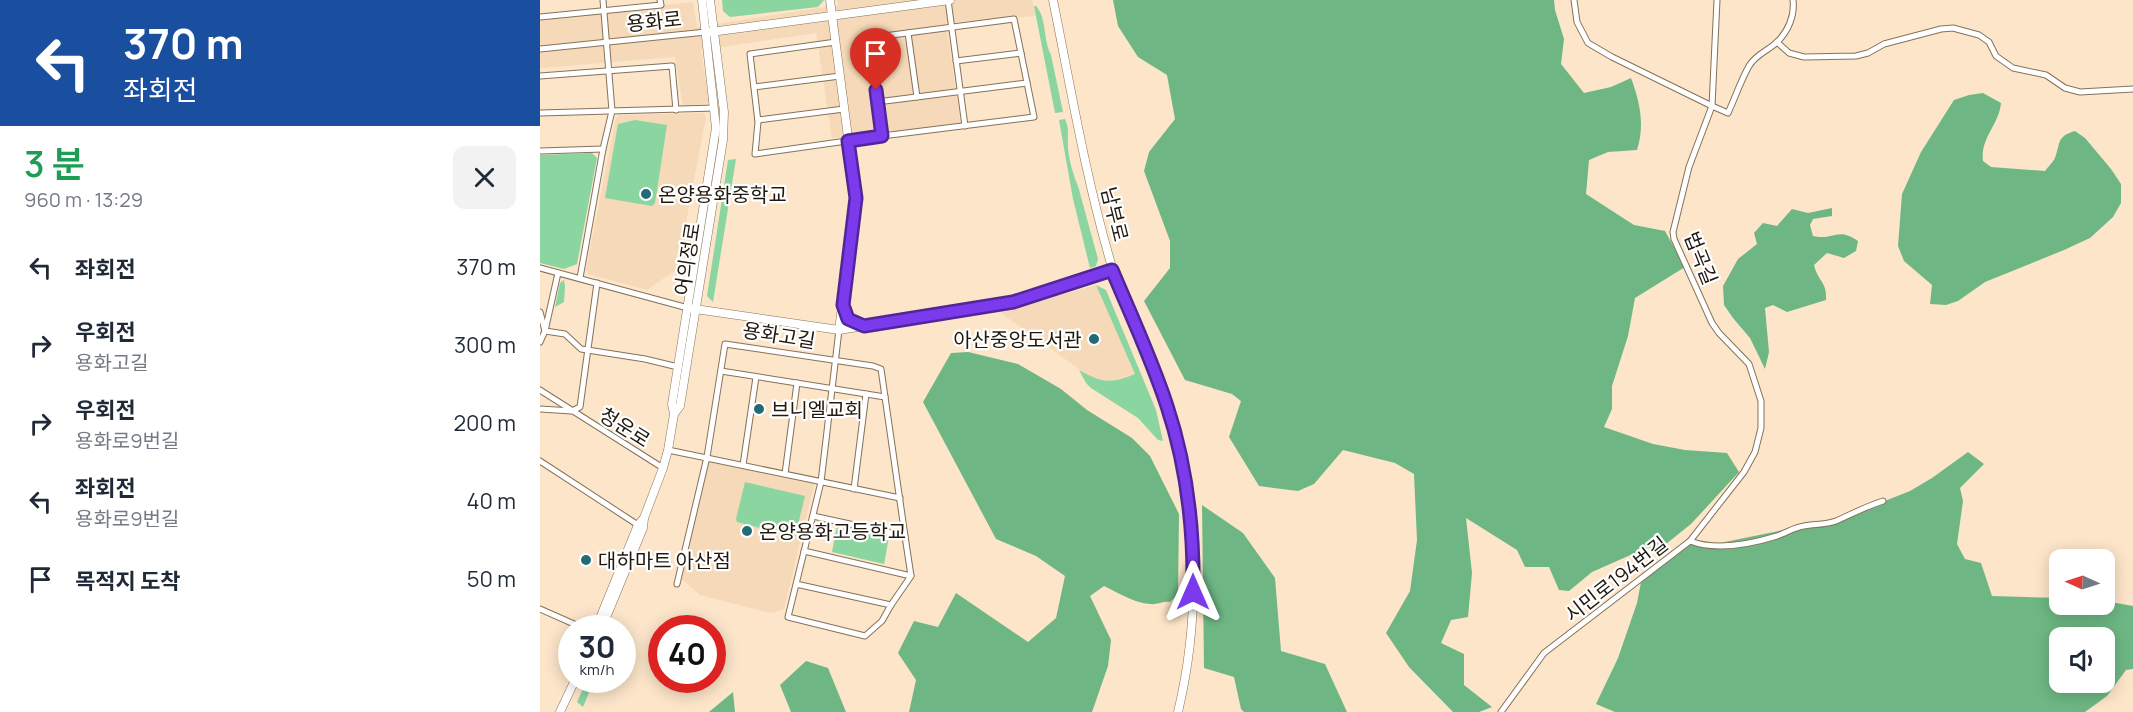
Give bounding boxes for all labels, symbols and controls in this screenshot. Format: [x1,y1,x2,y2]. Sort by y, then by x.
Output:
street label: 용화로 [625,5,683,37]
text: 370 m [123,14,244,72]
icon: left [24,24,102,102]
pin [850,28,901,90]
icon: arrive [859,37,892,70]
text: 좌회전 [123,71,198,108]
text: 3 분 [24,139,85,188]
button: close [453,146,516,209]
place label: 온양용화중학교 [658,181,787,208]
street label: 남부로 [1095,184,1135,244]
text: 960 m · 13:29 [24,186,143,213]
marker: 온양용화중학교 [639,187,653,201]
street label: 어의정로 [668,221,706,297]
street label: 법곡길 [1678,227,1724,289]
icon: left [24,251,57,284]
text: 370 m [456,252,516,282]
text: 좌회전 [75,254,136,284]
street label: 용화고길 [741,316,817,354]
text: 우회전 [75,317,136,347]
place label: 아산중앙도서관 [953,326,1082,353]
icon: right [24,329,57,362]
text: 300 m [454,330,516,360]
marker: 아산중앙도서관 [1087,332,1101,346]
text: 용화고길 [75,349,149,376]
text: 우회전 [75,395,136,425]
place label: 브니엘교회 [771,396,863,423]
street label: 청운로 [594,401,656,453]
marker: 브니엘교회 [752,402,766,416]
icon: right [24,407,57,440]
text: 200 m [454,408,516,438]
text: 용화로9번길 [75,427,179,454]
text: 좌회전 [75,473,136,503]
icon: left [24,485,57,518]
text: 40 m [467,486,516,516]
text: 용화로9번길 [75,505,179,532]
place label: 온양용화고등학교 [759,518,906,545]
marker: 온양용화고등학교 [740,524,754,538]
street label: 시민로194번길 [1559,530,1673,628]
place label: 대하마트 아산점 [598,547,731,574]
north arrow [2049,549,2115,615]
map controls [2049,549,2115,693]
marker: 대하마트 아산점 [579,553,593,567]
position arrow [1161,560,1225,624]
icon: arrive [24,563,57,596]
text: 50 m [467,564,516,594]
text: 목적지 도착 [75,566,181,596]
speed limit sign: 40 [648,615,726,693]
text: 30 [578,626,616,667]
button: sound [2049,627,2115,693]
text: km/h [580,659,614,680]

